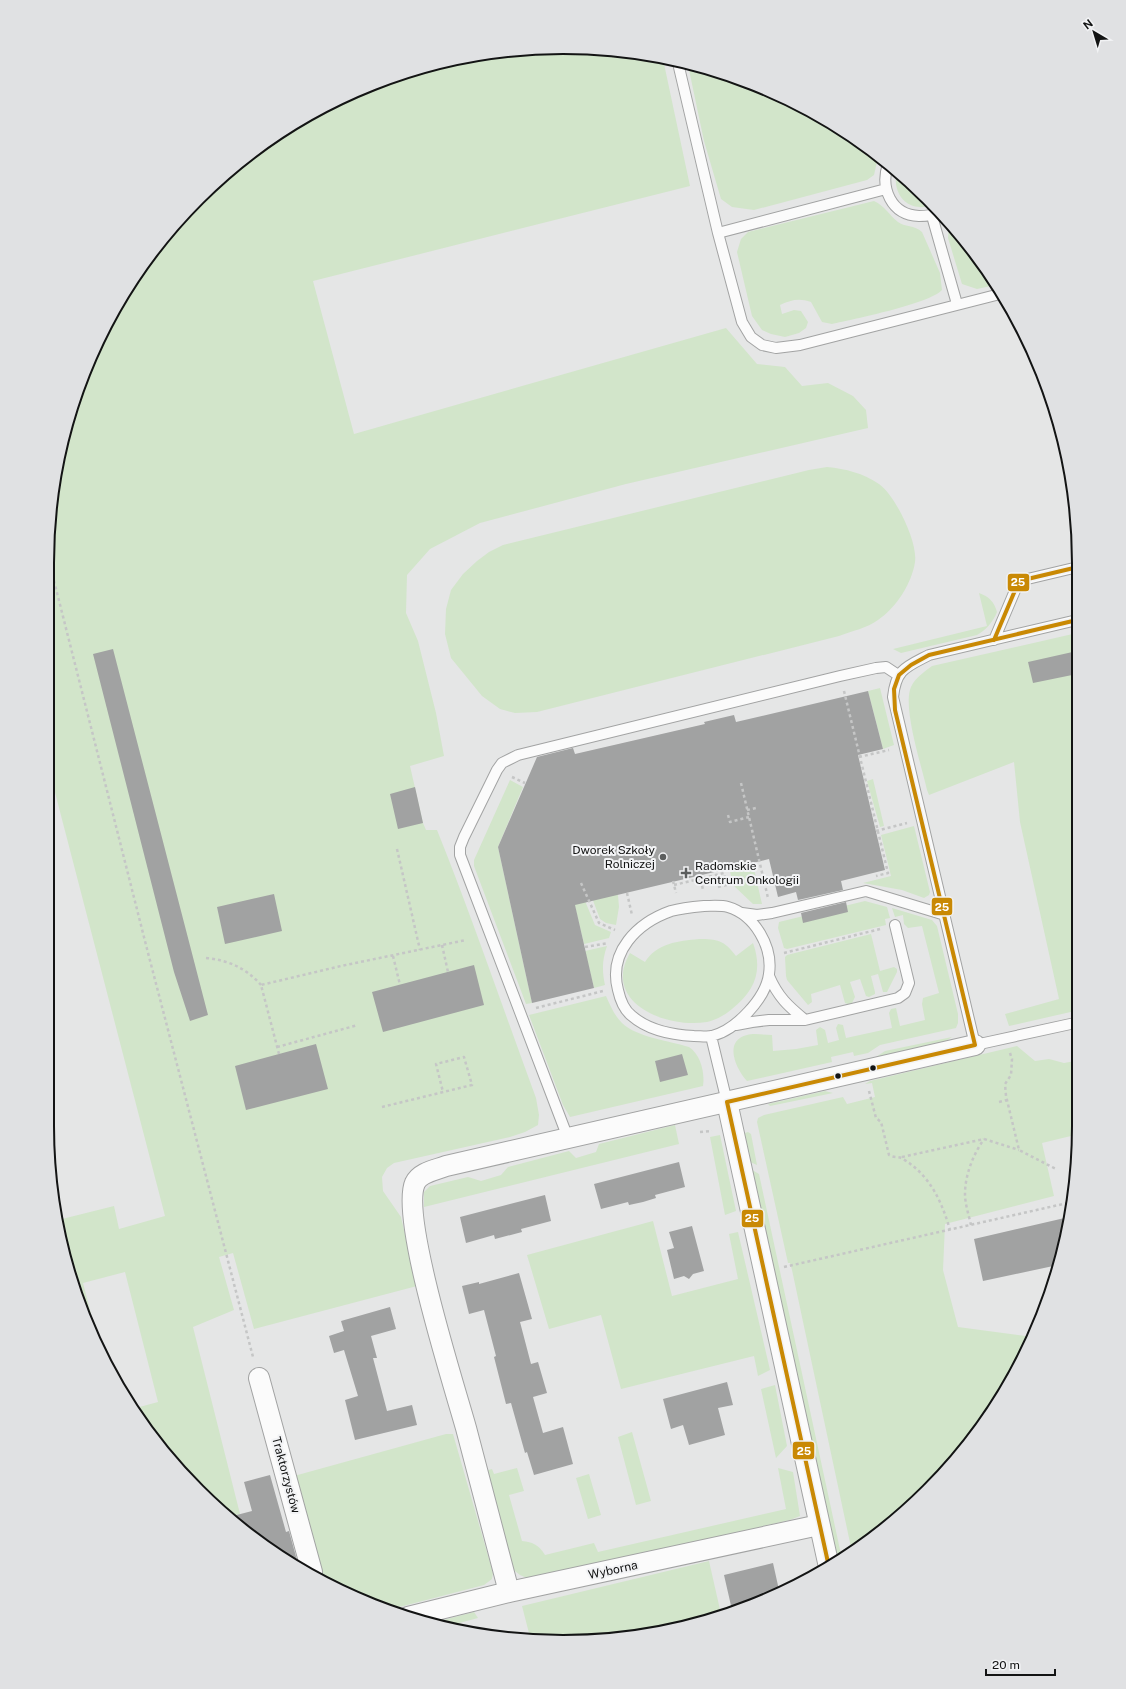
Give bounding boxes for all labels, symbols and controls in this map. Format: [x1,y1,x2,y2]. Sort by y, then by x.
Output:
north arrow [1074,12,1114,52]
text: N [1081,17,1095,31]
line badge: 25 [1007,573,1030,592]
text: 25 [1011,576,1025,588]
place label: Dworek Szkoły Rolniczej [572,843,656,871]
marker: Dworek Szkoły Rolniczej [658,852,668,862]
place label: Radomskie Centrum Onkologii [695,859,799,887]
marker: Radomskie Centrum Onkologii [680,867,692,879]
line badge: 25 [931,897,953,916]
text: 25 [935,901,949,913]
unlabelled marker [868,1063,878,1073]
unlabelled marker [833,1071,843,1081]
line badge: 25 [741,1209,764,1228]
text: 25 [745,1212,759,1224]
street label: Traktorzystów [269,1435,303,1516]
line badge: 25 [792,1441,815,1460]
text: 25 [797,1445,811,1457]
street label: Wyborna [587,1558,639,1582]
scale bar [986,1651,1055,1677]
text: 20 m [992,1658,1020,1672]

